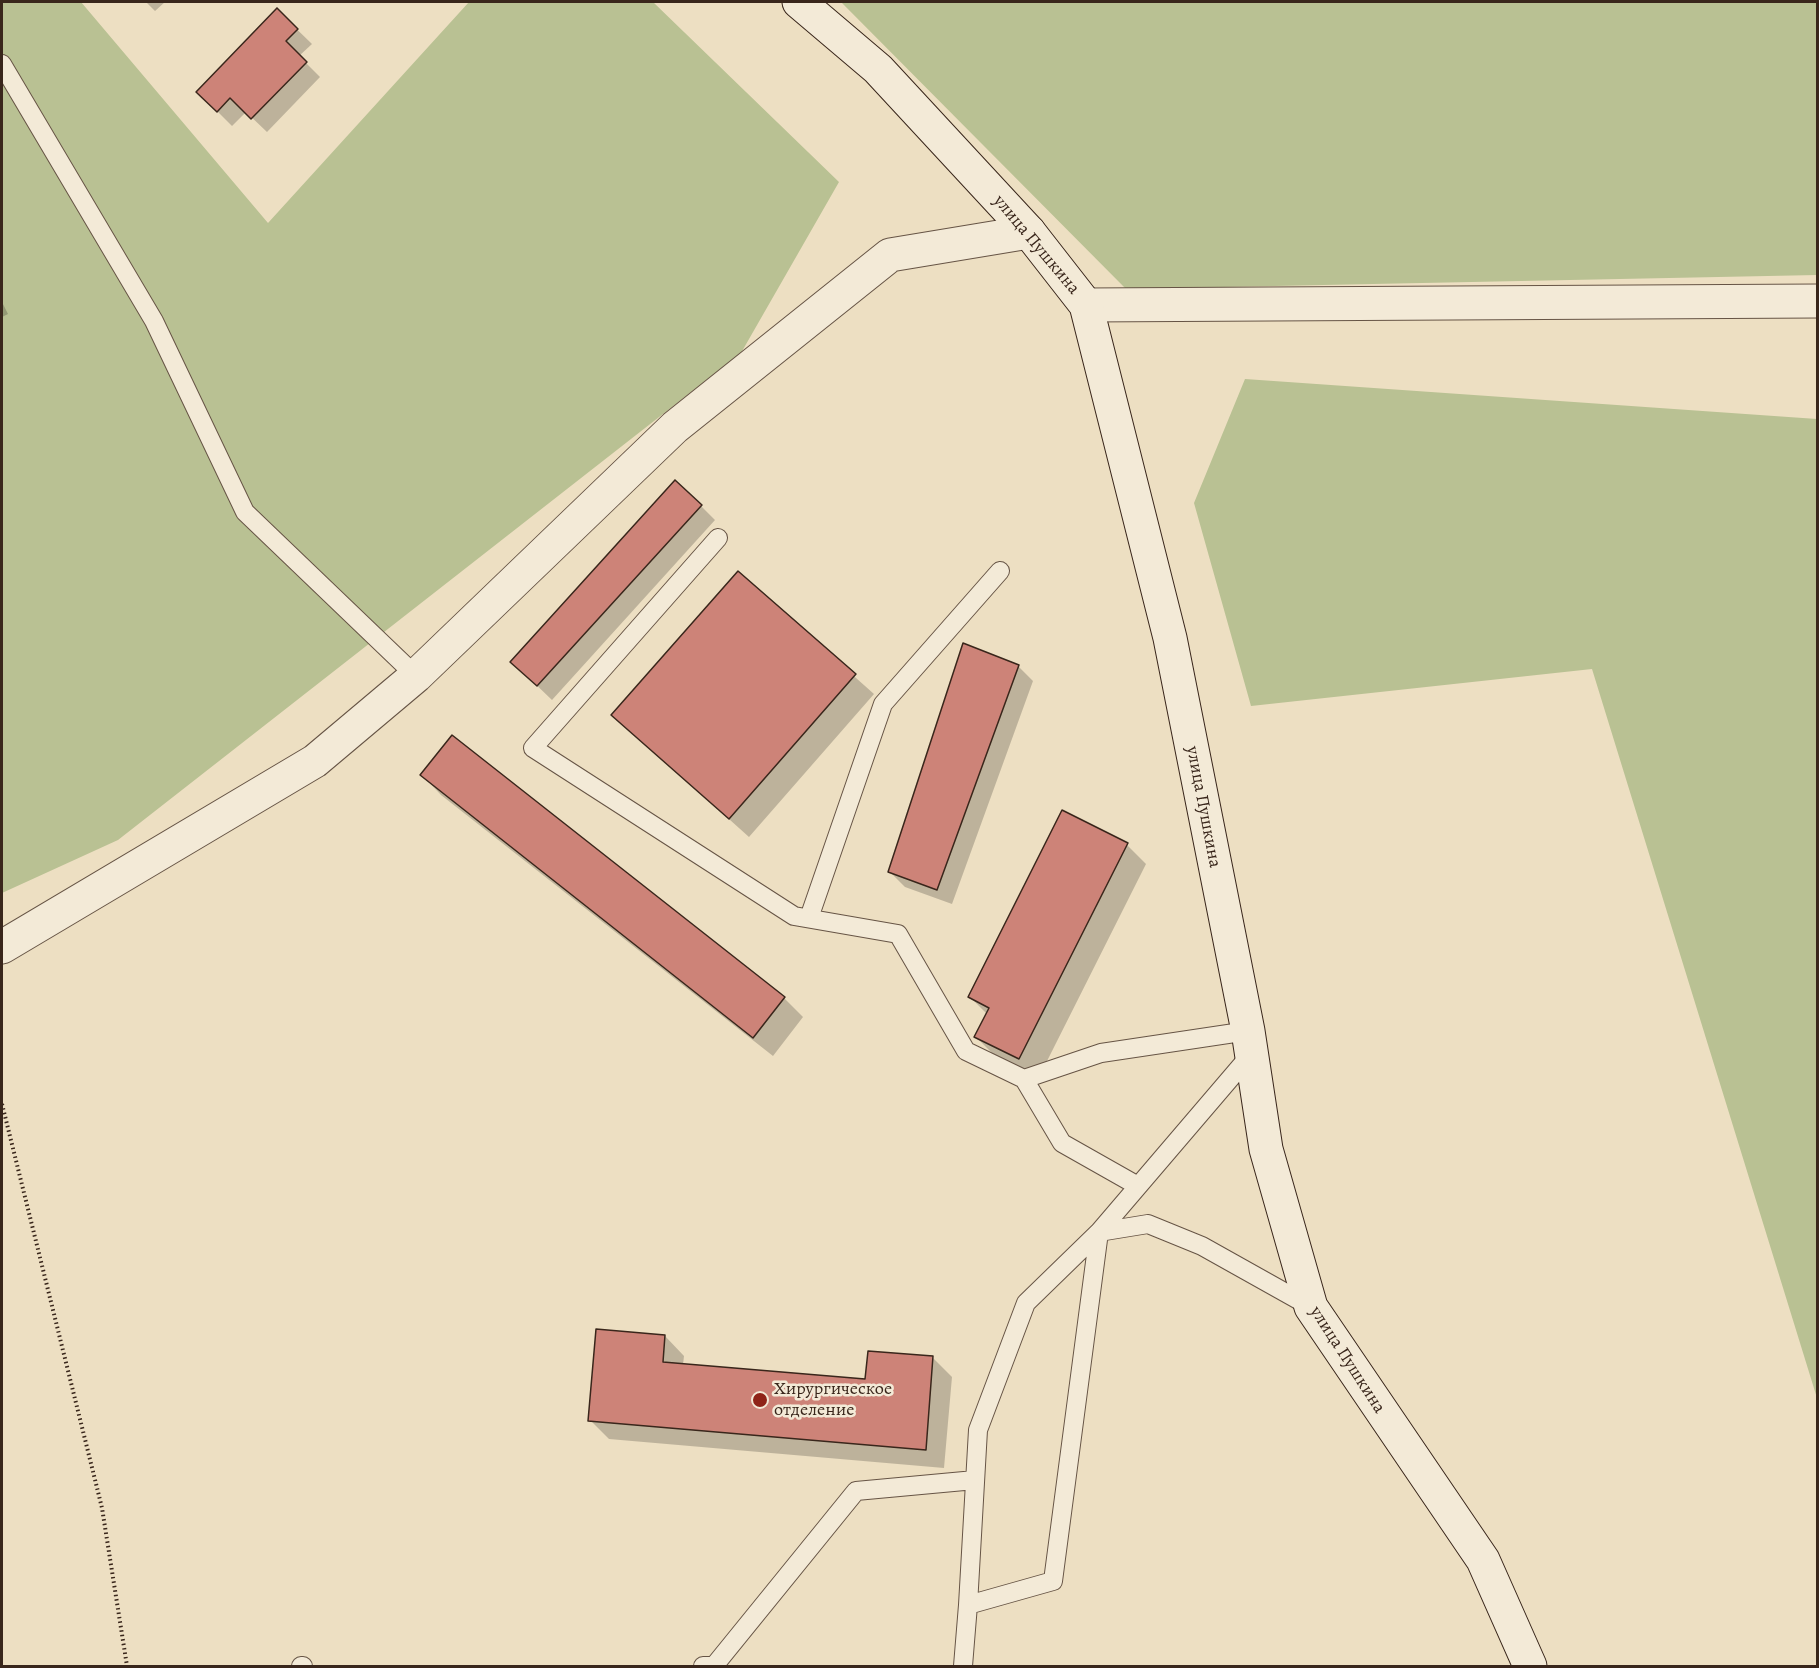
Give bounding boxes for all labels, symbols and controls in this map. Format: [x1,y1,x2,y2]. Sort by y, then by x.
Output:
street label: улица Пушкина [988,191,1084,299]
street label: улица Пушкина [1181,744,1225,870]
street label: улица Пушкина [1304,1302,1390,1418]
place label: Хирургическое отделение [774,1379,892,1422]
marker: Хирургическое отделение [751,1391,769,1409]

